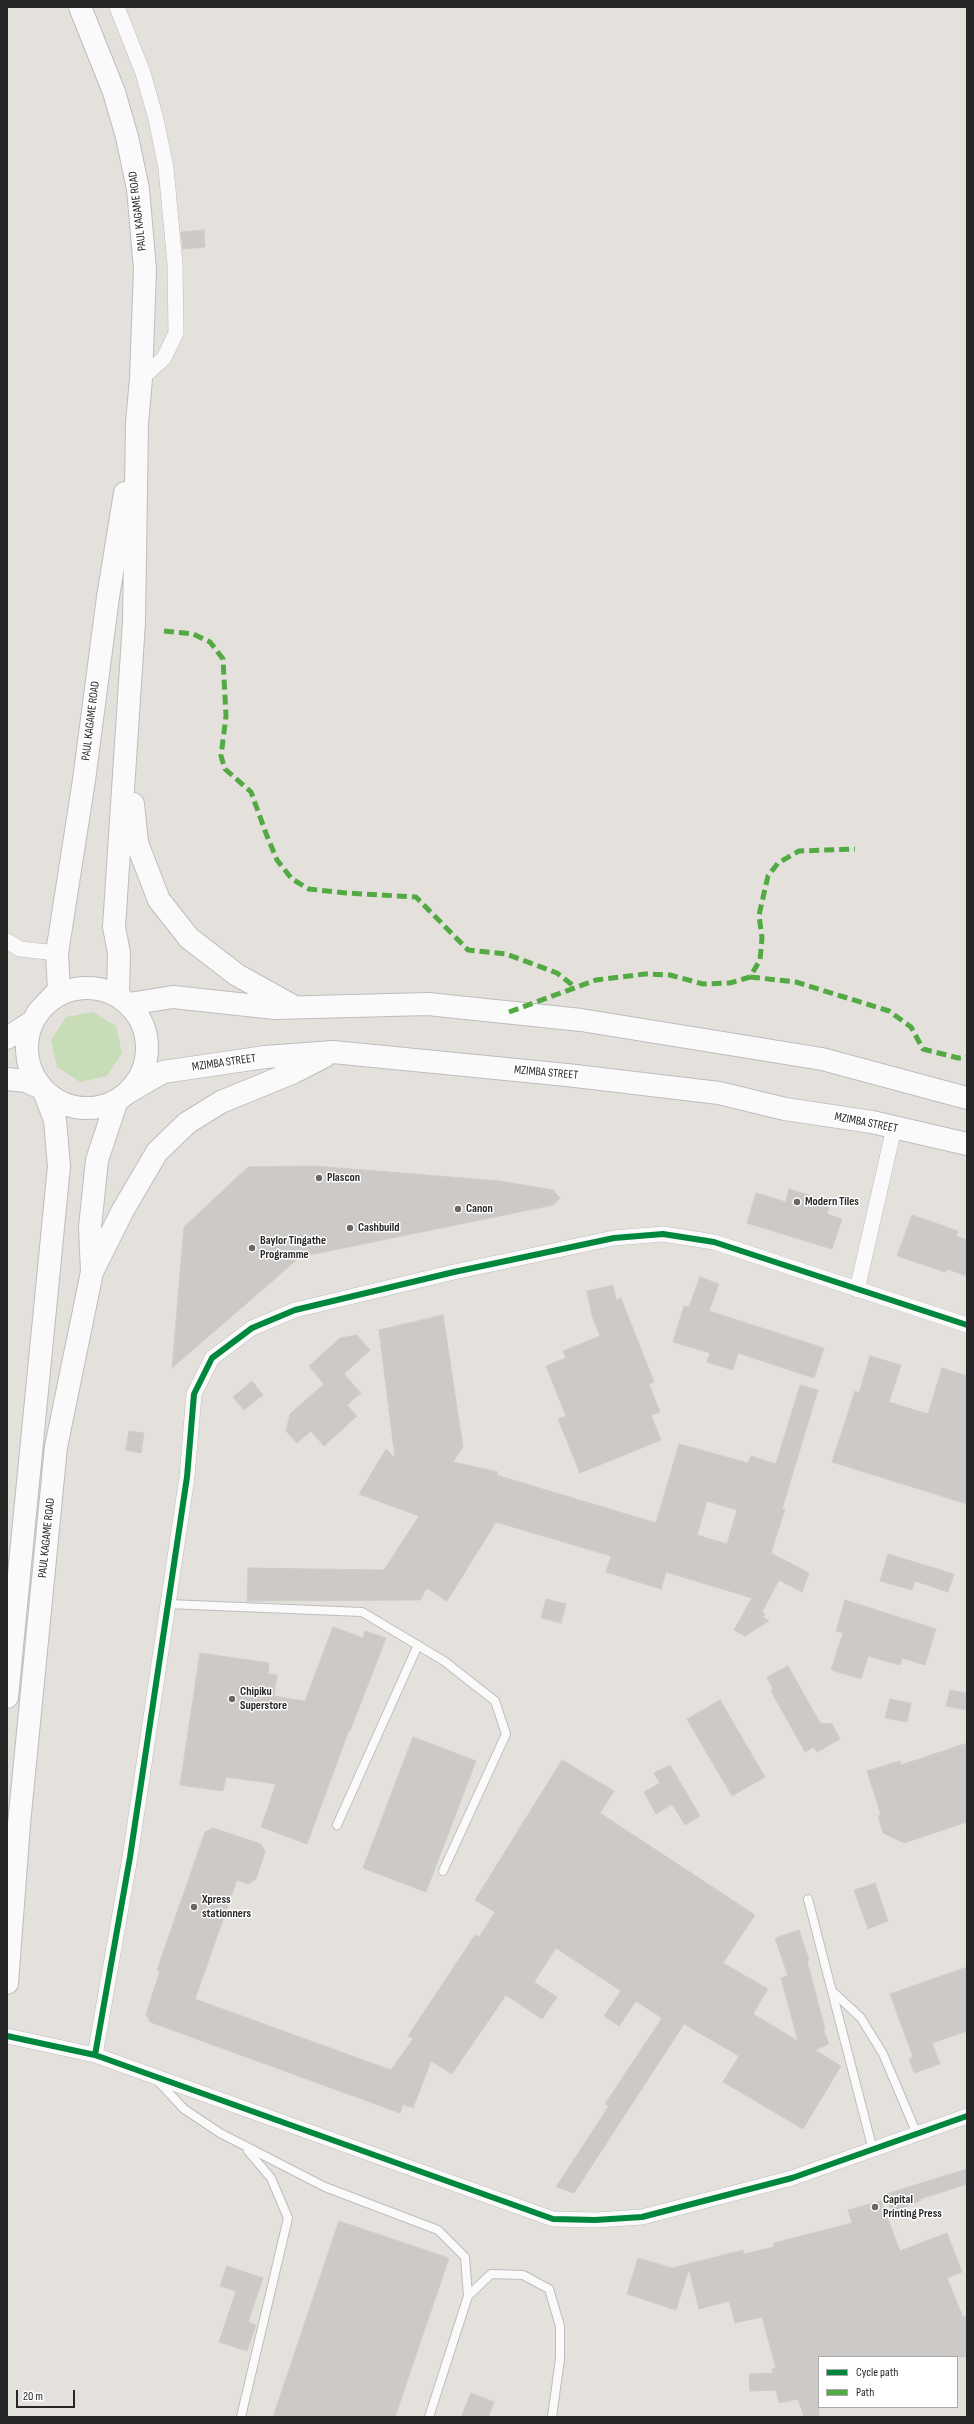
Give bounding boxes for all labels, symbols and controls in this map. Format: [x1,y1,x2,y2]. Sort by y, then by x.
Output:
street label: PAUL KAGAME ROAD [126,170,150,252]
street label: PAUL KAGAME ROAD [79,680,103,762]
street label: MZIMBA STREET [191,1051,257,1075]
street label: MZIMBA STREET [513,1063,579,1083]
street label: MZIMBA STREET [833,1110,899,1136]
place label: Plascon [327,1171,360,1185]
marker: Plascon [314,1173,324,1183]
place label: Modern Tiles [805,1195,859,1209]
marker: Modern Tiles [792,1197,802,1207]
place label: Canon [466,1202,493,1216]
marker: Canon [453,1204,463,1214]
place label: Cashbuild [358,1221,399,1235]
marker: Cashbuild [345,1223,355,1233]
place label: Baylor Tingathe Programme [260,1234,326,1262]
marker: Baylor Tingathe Programme [247,1243,257,1253]
street label: PAUL KAGAME ROAD [36,1497,58,1579]
place label: Chipiku Superstore [240,1685,287,1713]
marker: Chipiku Superstore [227,1694,237,1704]
place label: Xpress stationners [202,1893,251,1921]
marker: Xpress stationners [189,1902,199,1912]
place label: Capital Printing Press [883,2193,942,2221]
marker: Capital Printing Press [870,2202,880,2212]
legend [818,2356,958,2408]
text: Cycle path [856,2365,898,2380]
scale bar [18,2382,77,2408]
text: Path [856,2385,874,2400]
text: 20 m [23,2389,43,2404]

